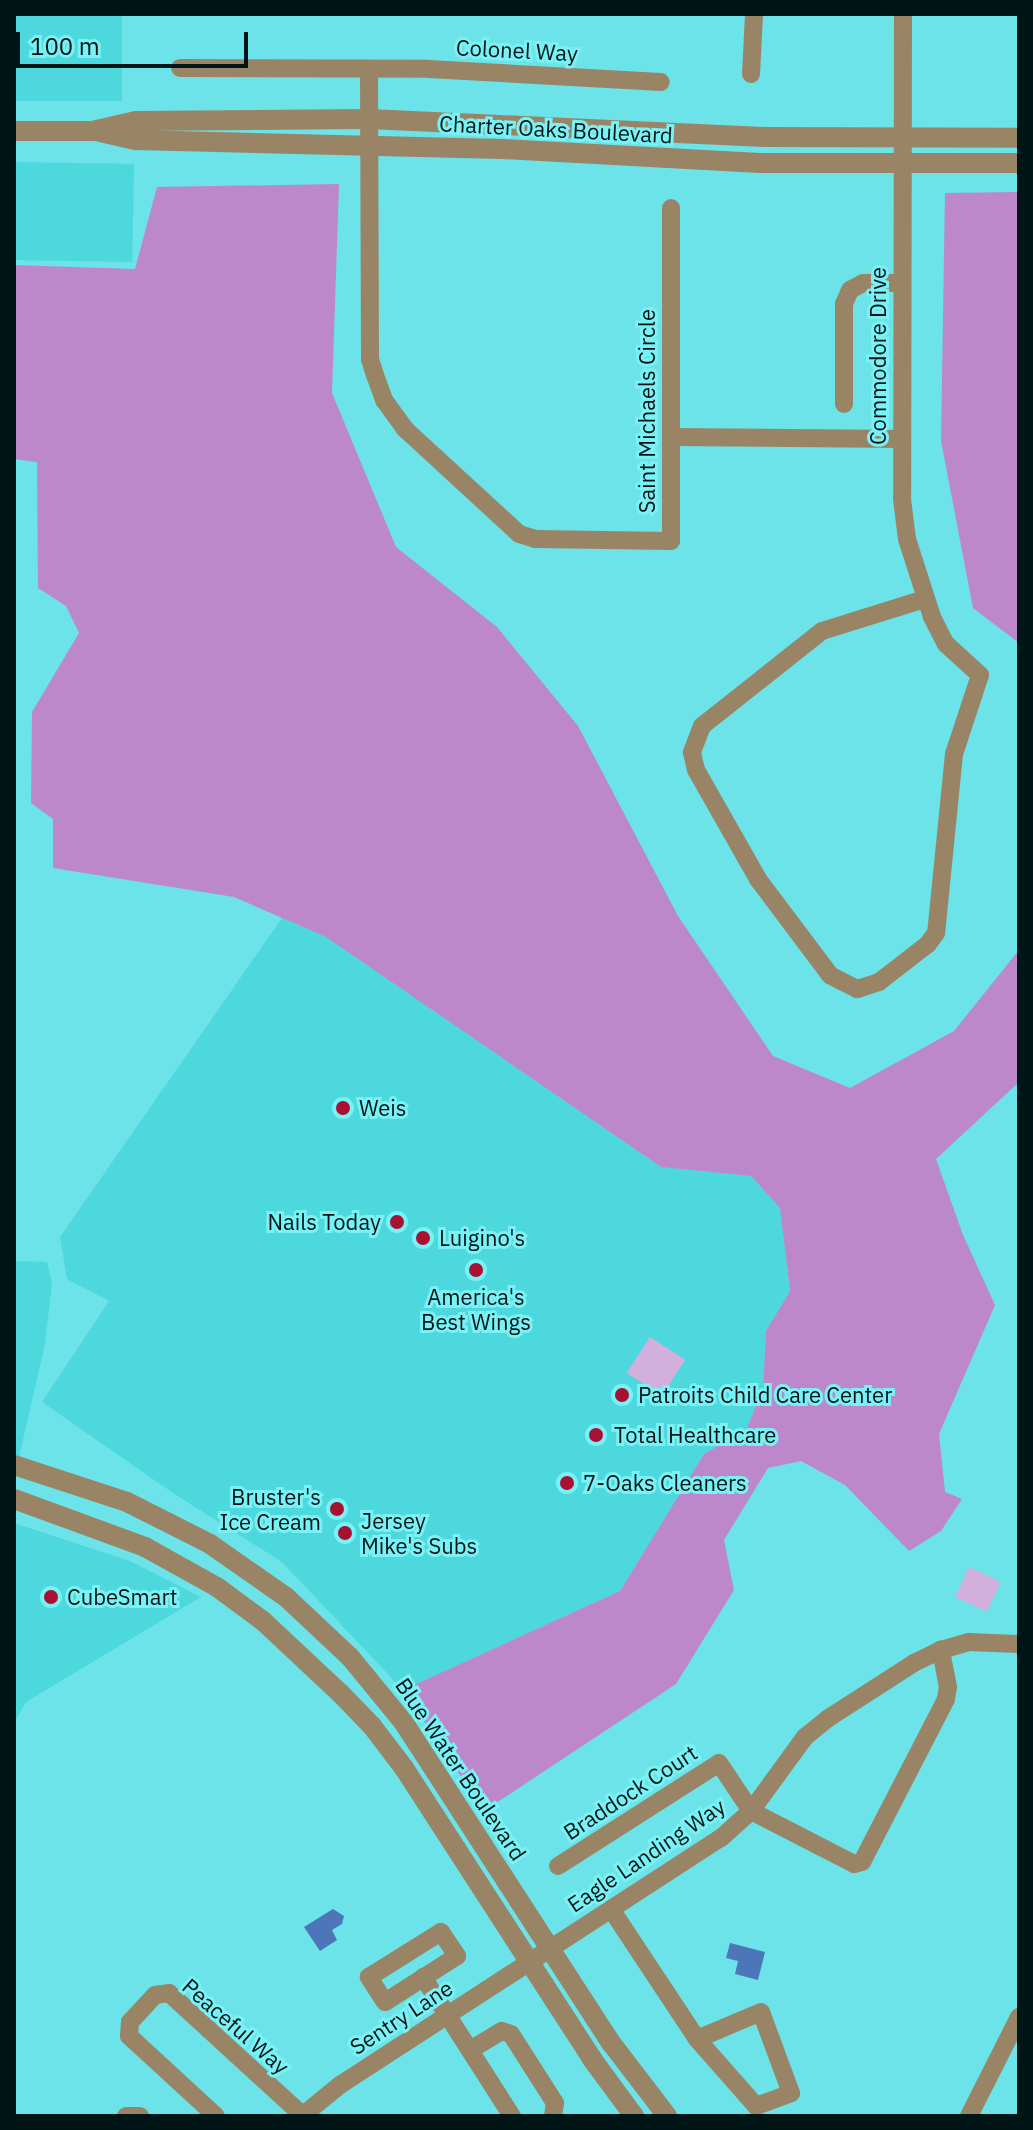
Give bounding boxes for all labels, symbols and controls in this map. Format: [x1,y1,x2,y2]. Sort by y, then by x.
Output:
scale bar [20,16,252,66]
text: 100 m [30,30,100,62]
street label: Colonel Way [455,34,579,66]
street label: Charter Oaks Boulevard [439,110,673,148]
street label: Commodore Drive [865,267,891,445]
street label: Saint Michaels Circle [634,309,660,513]
place label: Weis [359,1095,407,1121]
marker: Weis [334,1099,352,1117]
place label: Nails Today [267,1209,381,1235]
marker: Nails Today [388,1213,406,1231]
place label: Luigino's [439,1225,525,1251]
marker: Luigino's [414,1229,432,1247]
marker: America's Best Wings [467,1261,485,1279]
place label: America's Best Wings [421,1283,531,1334]
place label: Patroits Child Care Center [638,1382,892,1408]
marker: Patroits Child Care Center [613,1386,631,1404]
place label: Total Healthcare [614,1422,776,1448]
marker: Total Healthcare [585,1424,607,1446]
place label: 7-Oaks Cleaners [583,1470,747,1496]
marker: 7-Oaks Cleaners [558,1474,576,1492]
place label: Bruster's Ice Cream [219,1483,321,1534]
marker: Bruster's Ice Cream [328,1500,346,1518]
place label: Jersey Mike's Subs [361,1507,477,1558]
marker: Jersey Mike's Subs [336,1524,354,1542]
place label: CubeSmart [67,1584,177,1610]
marker: CubeSmart [42,1588,60,1606]
street label: Blue Water Boulevard [390,1673,532,1865]
street label: Braddock Court [558,1739,702,1845]
street label: Eagle Landing Way [562,1793,730,1917]
street label: Peaceful Way [177,1973,295,2079]
street label: Sentry Lane [345,1974,457,2060]

